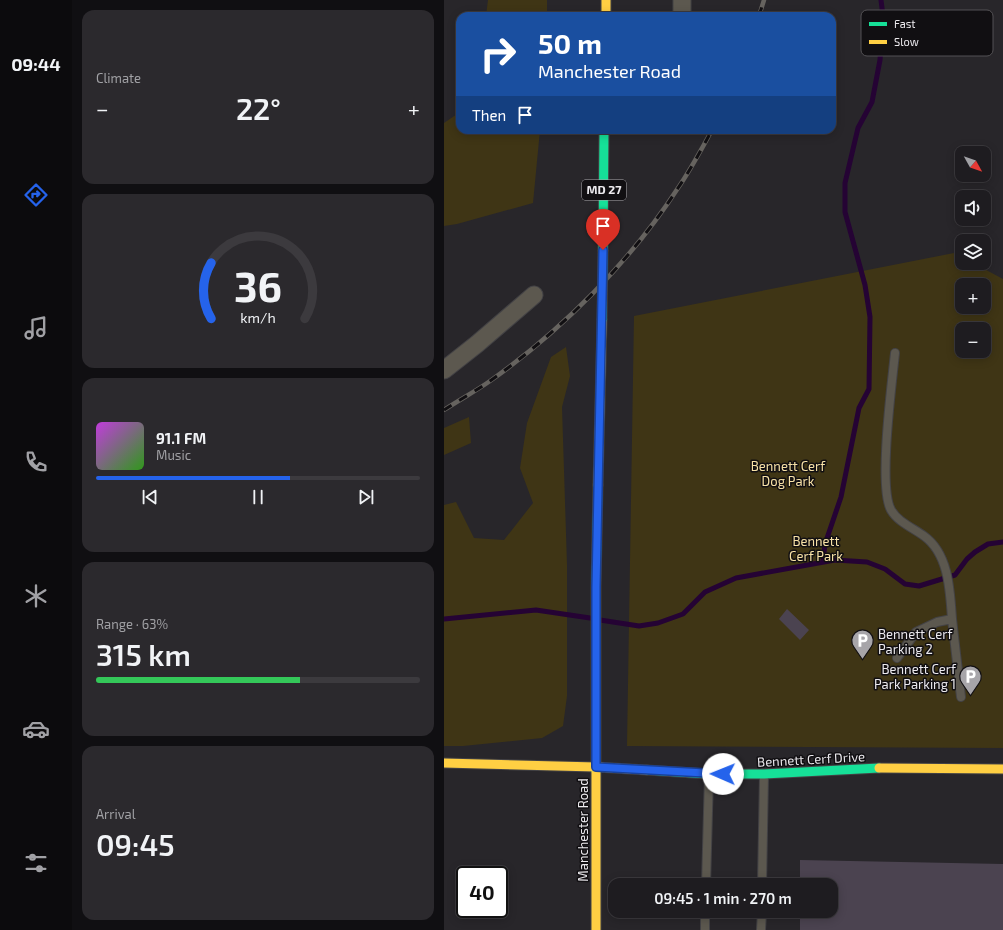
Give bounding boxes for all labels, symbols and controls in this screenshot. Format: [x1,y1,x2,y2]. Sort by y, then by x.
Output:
legend [861,10,993,56]
text: Fast [894,17,916,30]
text: 50 m [538,26,602,60]
icon: right [472,28,524,80]
text: Slow [894,35,919,48]
text: 09:44 [11,53,61,75]
text: Manchester Road [538,60,681,82]
text: Climate [96,70,141,86]
text: 22° [236,90,281,126]
text: − [96,95,109,121]
text: + [408,95,420,121]
icon: arrive [514,104,536,126]
text: Then [472,106,506,124]
north arrow [955,146,991,182]
map controls [955,146,991,358]
road number: MD 27 [582,180,626,200]
icon: directions [22,181,50,209]
button: sound [955,190,991,226]
pin [586,209,620,250]
icon: arrive [592,215,614,237]
button: layers [955,234,991,270]
text: 36 [234,260,282,310]
button: + [955,278,991,314]
text: km/h [240,309,276,326]
icon: music [22,314,50,342]
button: − [955,322,991,358]
text: 91.1 FM [156,429,206,447]
text: Music [156,447,191,463]
icon: phone [22,448,50,476]
park label: Bennett Cerf Dog Park [751,458,826,489]
icon: previous [139,486,161,508]
icon: pause [247,486,269,508]
icon: next [355,486,377,508]
park label: Bennett Cerf Park [789,533,843,564]
icon: climate [22,582,50,610]
text: Range · 63% [96,616,168,632]
place label: Bennett Cerf Parking 2 [878,626,954,657]
parking icon: Bennett Cerf Parking 2 [849,628,875,661]
text: 315 km [96,636,191,672]
place label: Bennett Cerf Park Parking 1 [874,661,957,692]
parking icon: Bennett Cerf Park Parking 1 [958,663,984,696]
icon: car [22,715,50,743]
street label: Bennett Cerf Drive [757,748,865,770]
position arrow [702,753,744,795]
street label: Manchester Road [575,778,591,882]
text: Arrival [96,806,136,822]
text: 09:45 [96,826,175,862]
icon: filters [22,849,50,877]
speed limit sign: 40 [456,866,508,918]
text: 09:45 · 1 min · 270 m [654,889,792,907]

